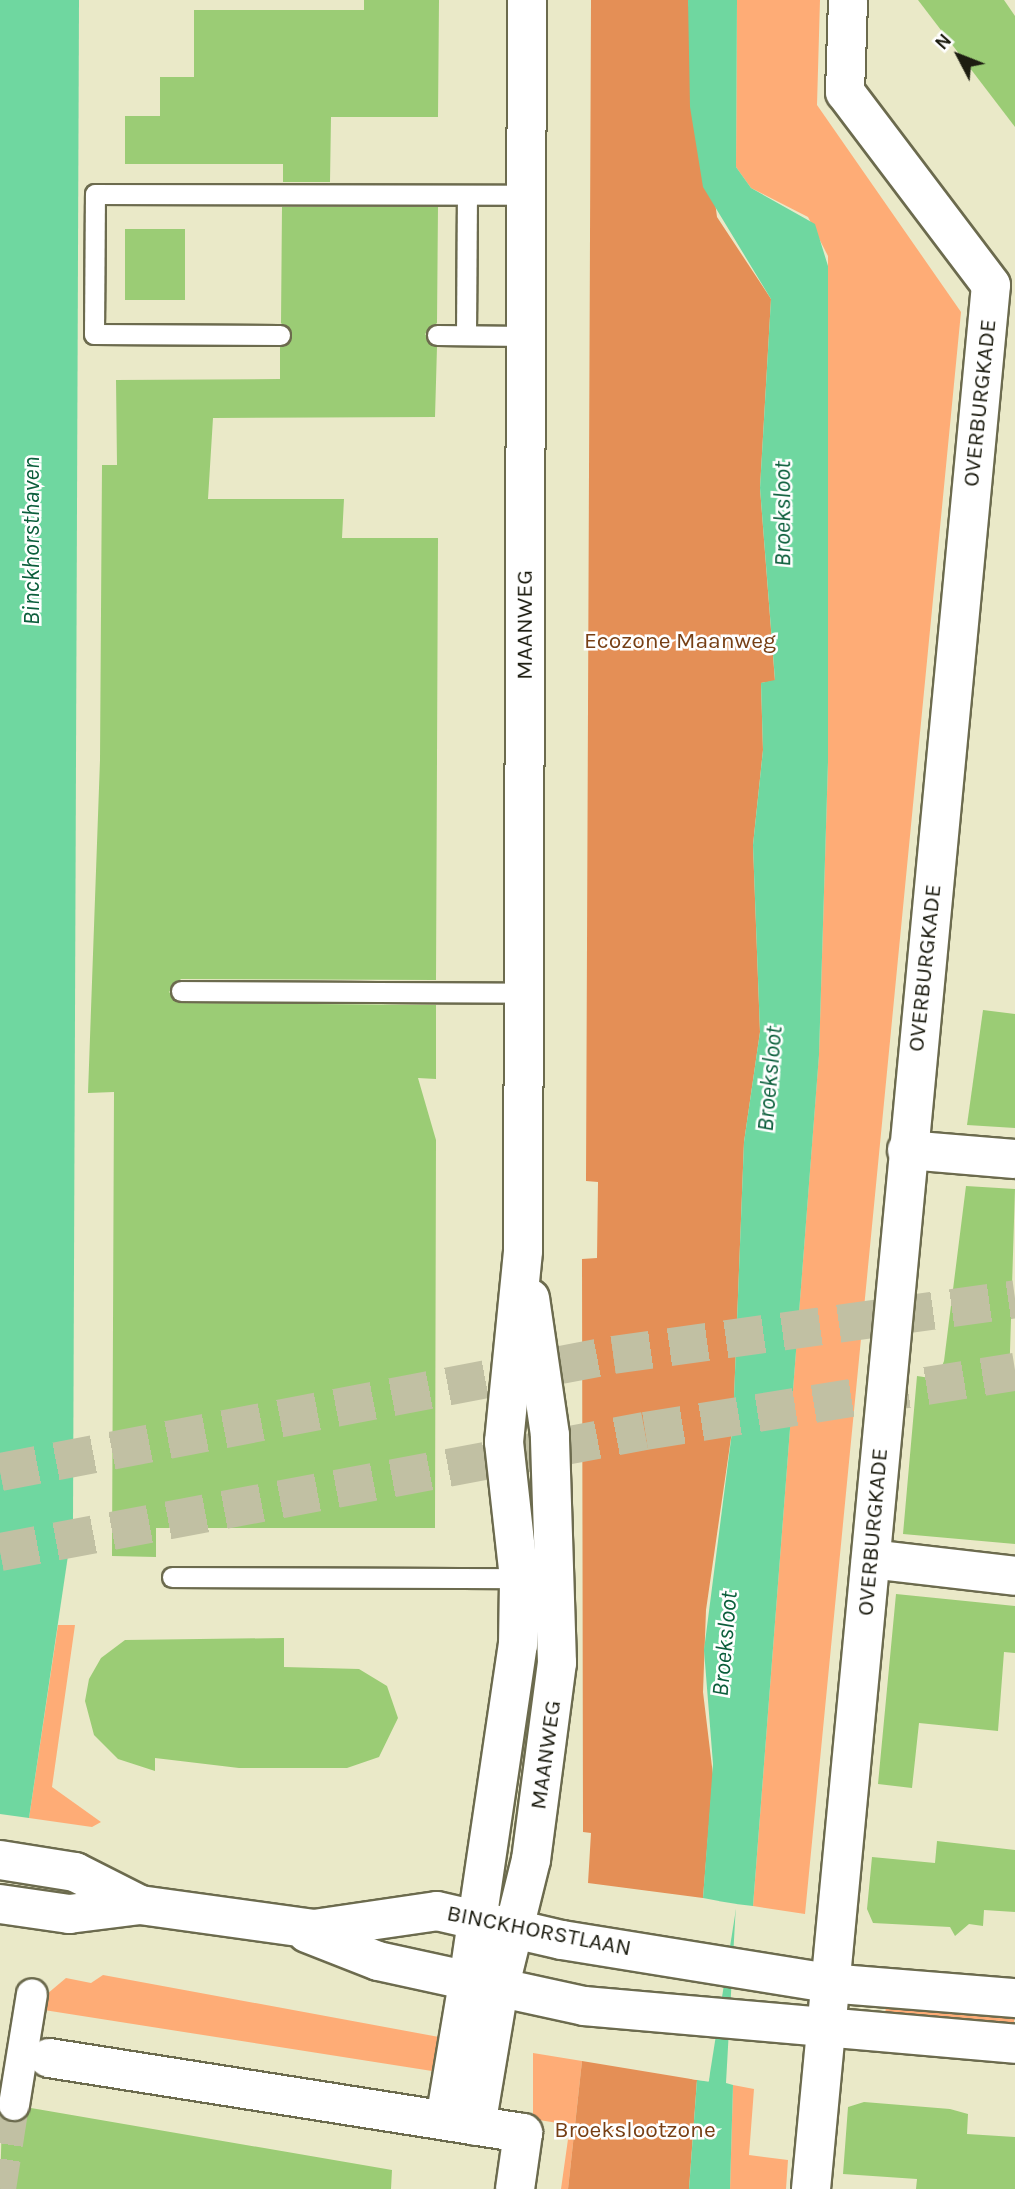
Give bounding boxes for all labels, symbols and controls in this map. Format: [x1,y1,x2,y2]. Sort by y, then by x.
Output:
north arrow [924,21,994,91]
text: N [931,30,956,54]
street label: OVERBURGKADE [957,318,1003,488]
water label: Binckhorsthaven [18,457,46,625]
water label: Broeksloot [769,461,797,567]
street label: MAANWEG [511,570,539,680]
park label: Ecozone Maanweg [584,627,776,655]
street label: OVERBURGKADE [902,883,948,1053]
water label: Broeksloot [751,1025,789,1133]
street label: OVERBURGKADE [852,1447,894,1617]
water label: Broeksloot [706,1590,744,1698]
street label: MAANWEG [525,1699,567,1811]
street label: BINCKHORSTLAAN [444,1900,634,1962]
park label: Broekslootzone [554,2116,716,2144]

